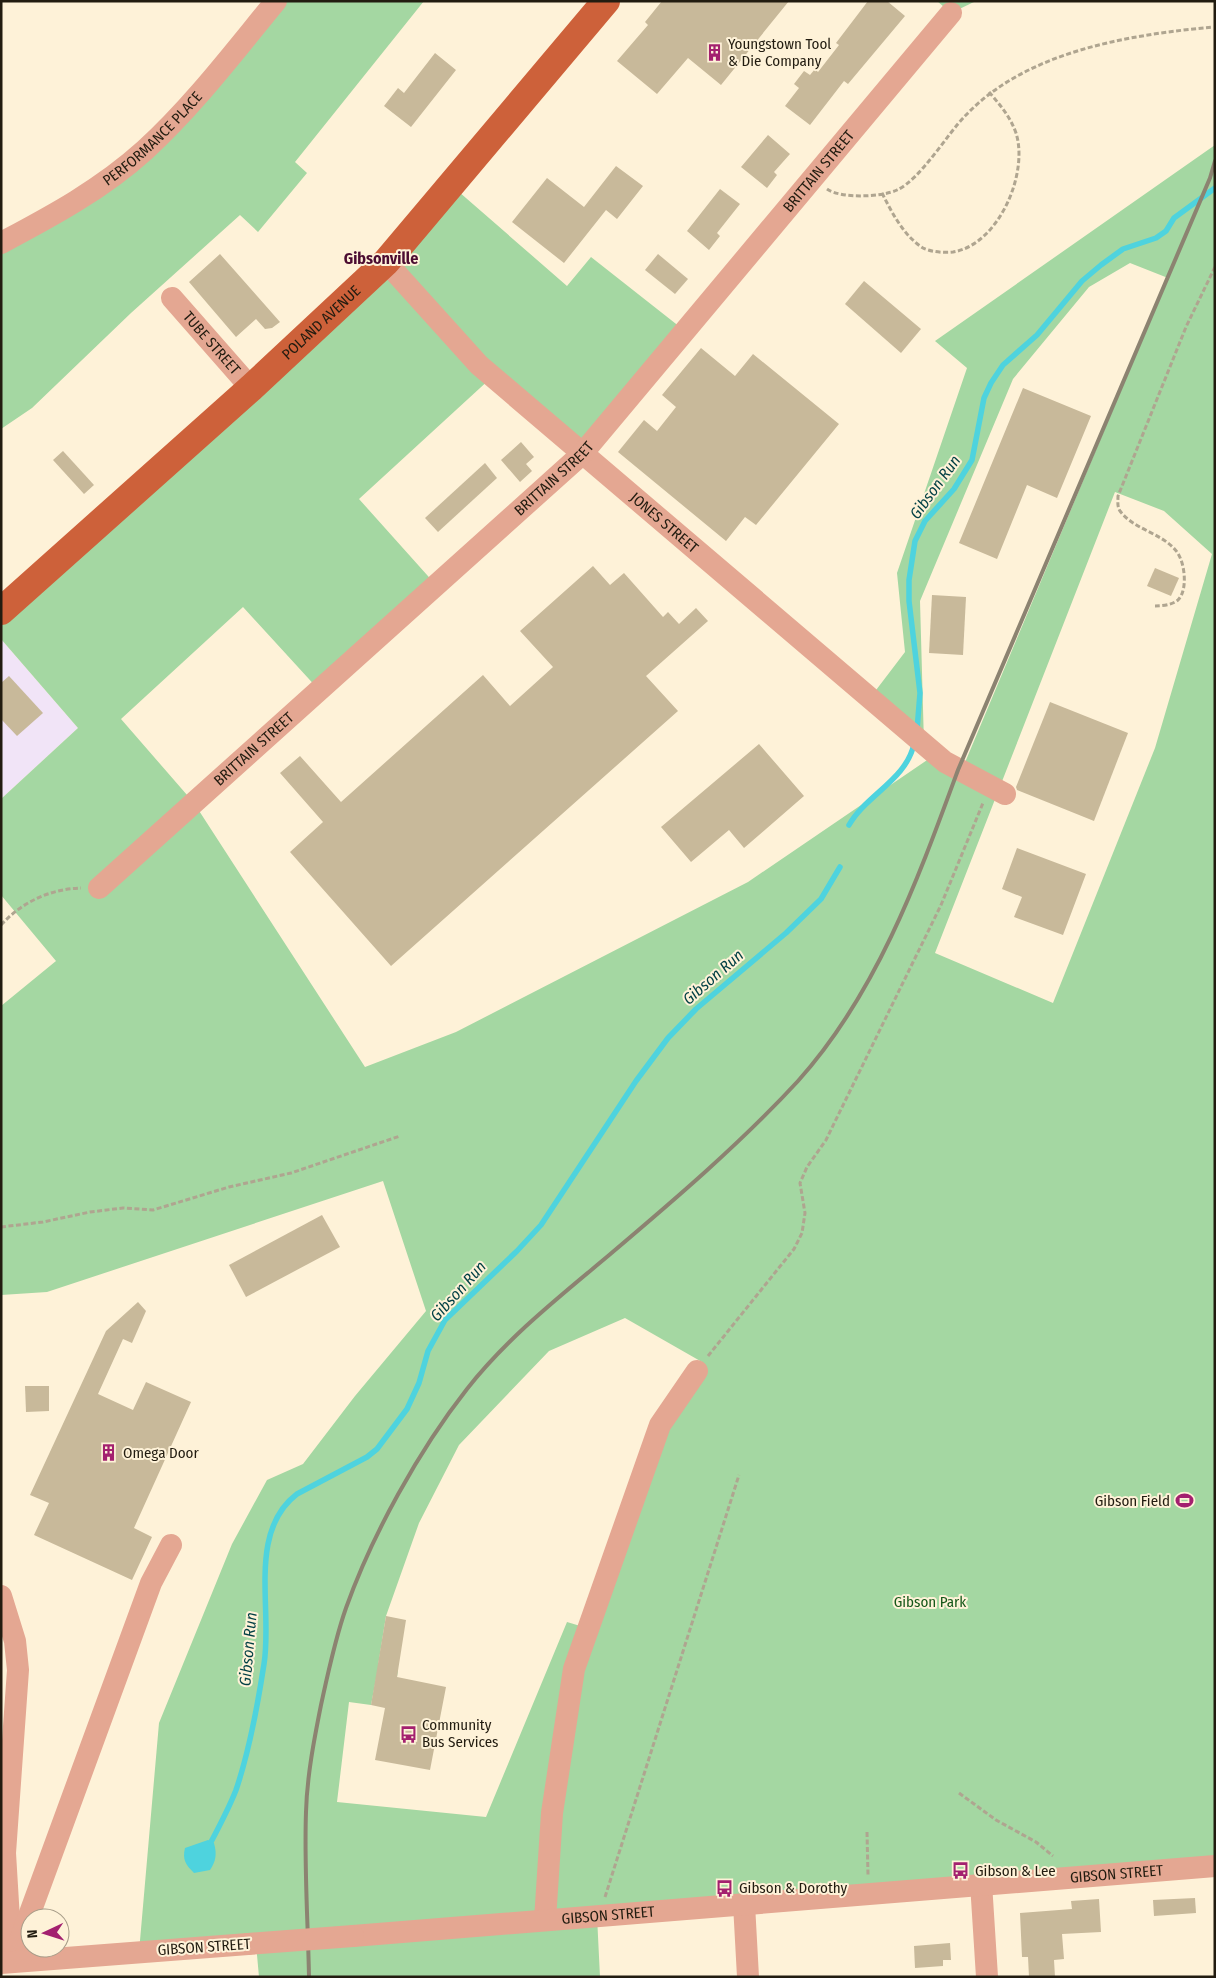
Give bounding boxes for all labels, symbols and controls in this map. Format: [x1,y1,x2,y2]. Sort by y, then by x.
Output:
place label: Youngstown Tool & Die Company [728,35,831,70]
building icon: Youngstown Tool & Die Company [704,43,724,63]
street label: PERFORMANCE PLACE [99,88,206,190]
street label: BRITTAIN STREET [779,127,858,216]
district label: Gibsonville [344,249,418,268]
street label: POLAND AVENUE [278,282,364,363]
street label: TUBE STREET [179,308,244,378]
street label: BRITTAIN STREET [511,438,597,519]
water label: Gibson Run [906,451,964,523]
street label: JONES STREET [626,489,702,557]
street label: BRITTAIN STREET [210,708,297,790]
water label: Gibson Run [679,946,747,1008]
water label: Gibson Run [426,1257,490,1325]
building icon: Omega Door [99,1443,119,1463]
place label: Omega Door [123,1444,200,1462]
sports icon: Gibson Field [1174,1491,1194,1511]
place label: Gibson Field [1095,1492,1170,1510]
park label: Gibson Park [894,1593,966,1611]
water label: Gibson Run [235,1611,261,1687]
place label: Community Bus Services [422,1716,498,1751]
bus stop icon: Community Bus Services [398,1724,418,1744]
bus stop icon: Gibson & Lee [951,1861,971,1881]
street label: GIBSON STREET [1069,1861,1164,1887]
place label: Gibson & Lee [975,1862,1056,1880]
bus stop icon: Gibson & Dorothy [715,1878,735,1898]
place label: Gibson & Dorothy [739,1879,848,1897]
street label: GIBSON STREET [561,1903,655,1928]
north arrow [20,1908,70,1958]
text: N [24,1929,41,1939]
street label: GIBSON STREET [157,1935,251,1959]

